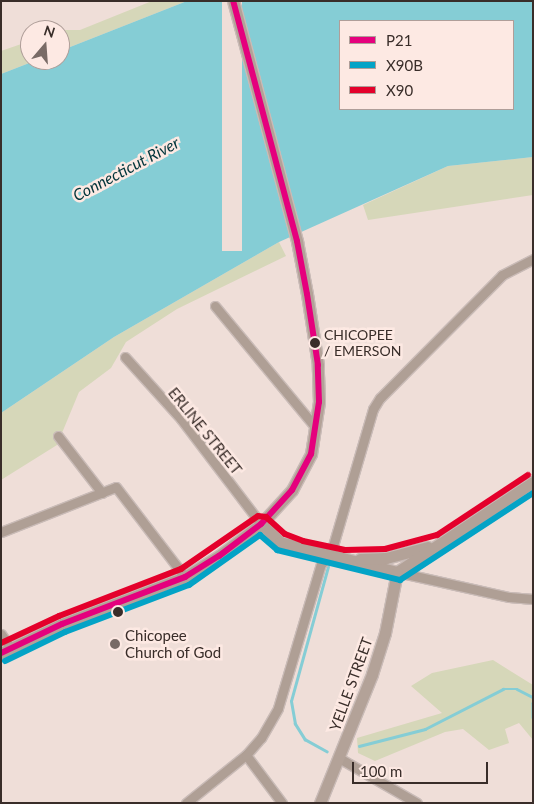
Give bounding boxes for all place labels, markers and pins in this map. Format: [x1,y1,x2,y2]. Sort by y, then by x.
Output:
place label: CHICOPEE / EMERSON [324,327,401,360]
marker: CHICOPEE / EMERSON [310,338,320,348]
unlabelled marker [113,607,123,617]
place label: Chicopee Church of God [125,626,221,661]
marker: Chicopee Church of God [109,638,121,650]

